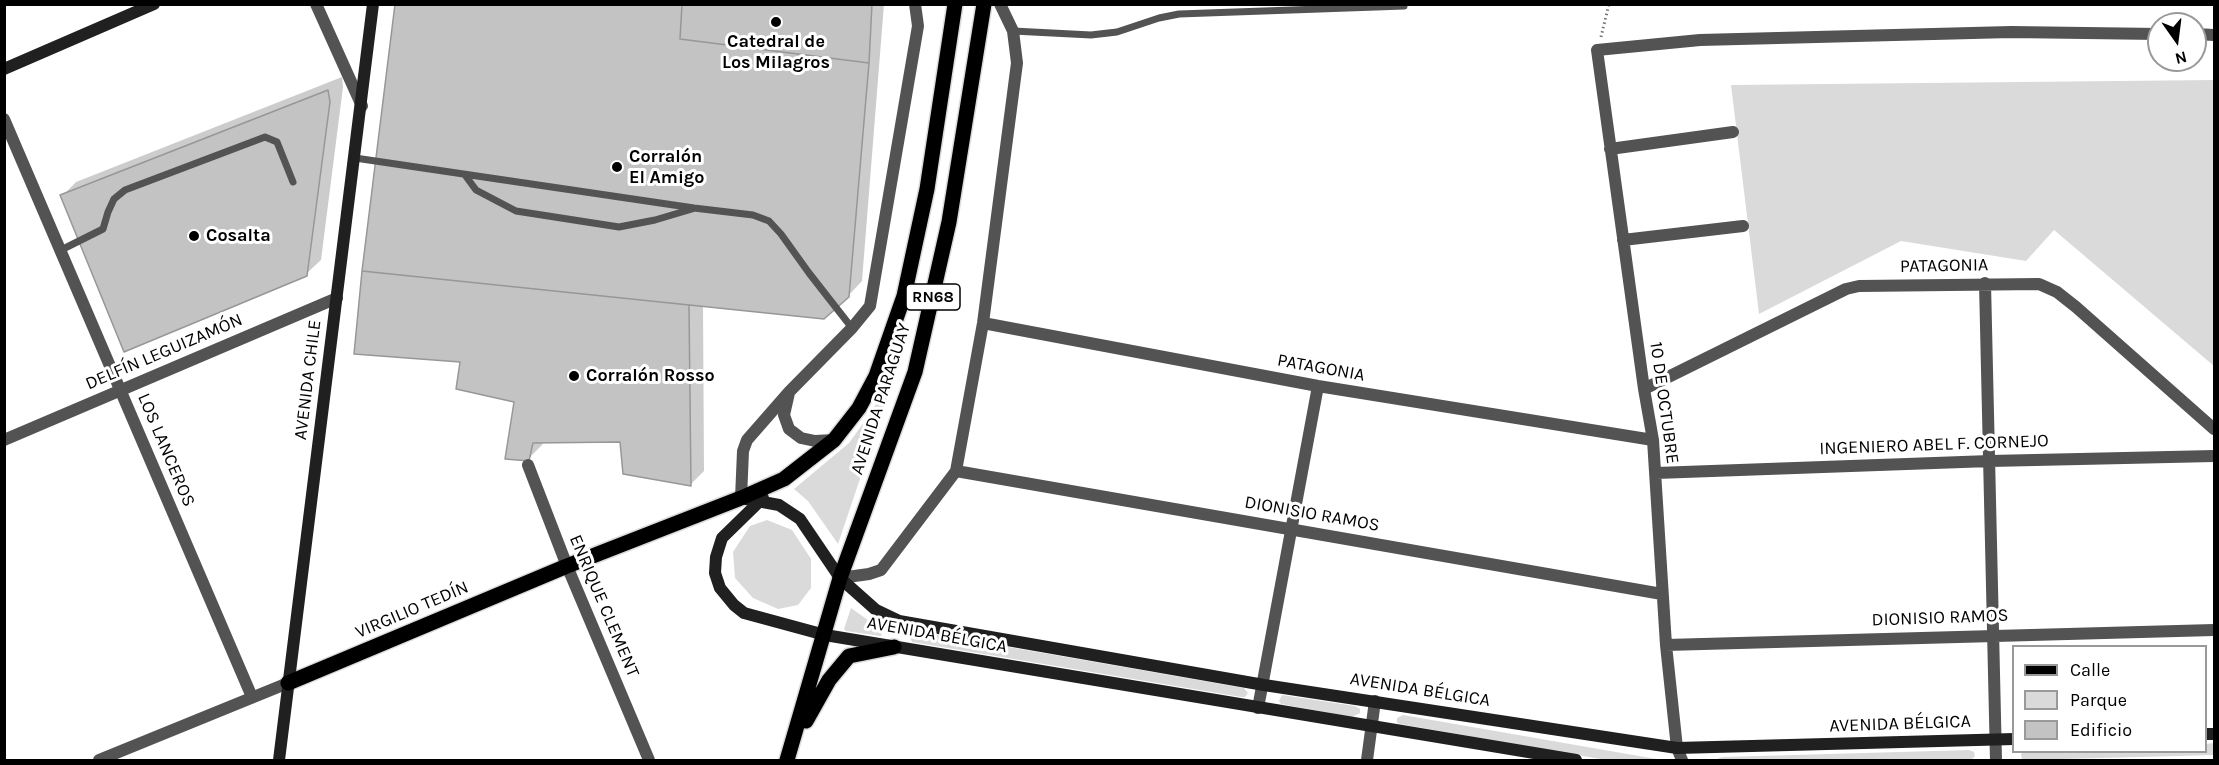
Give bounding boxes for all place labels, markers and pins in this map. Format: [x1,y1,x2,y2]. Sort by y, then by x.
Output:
marker: Catedral de Los Milagros [769,15,783,29]
place label: Catedral de Los Milagros [722,31,830,74]
place label: Corralón El Amigo [629,146,705,188]
marker: Corralón El Amigo [610,160,624,174]
place label: Cosalta [206,225,271,247]
marker: Cosalta [187,229,201,243]
place label: Corralón Rosso [586,365,715,387]
marker: Corralón Rosso [567,369,581,383]

